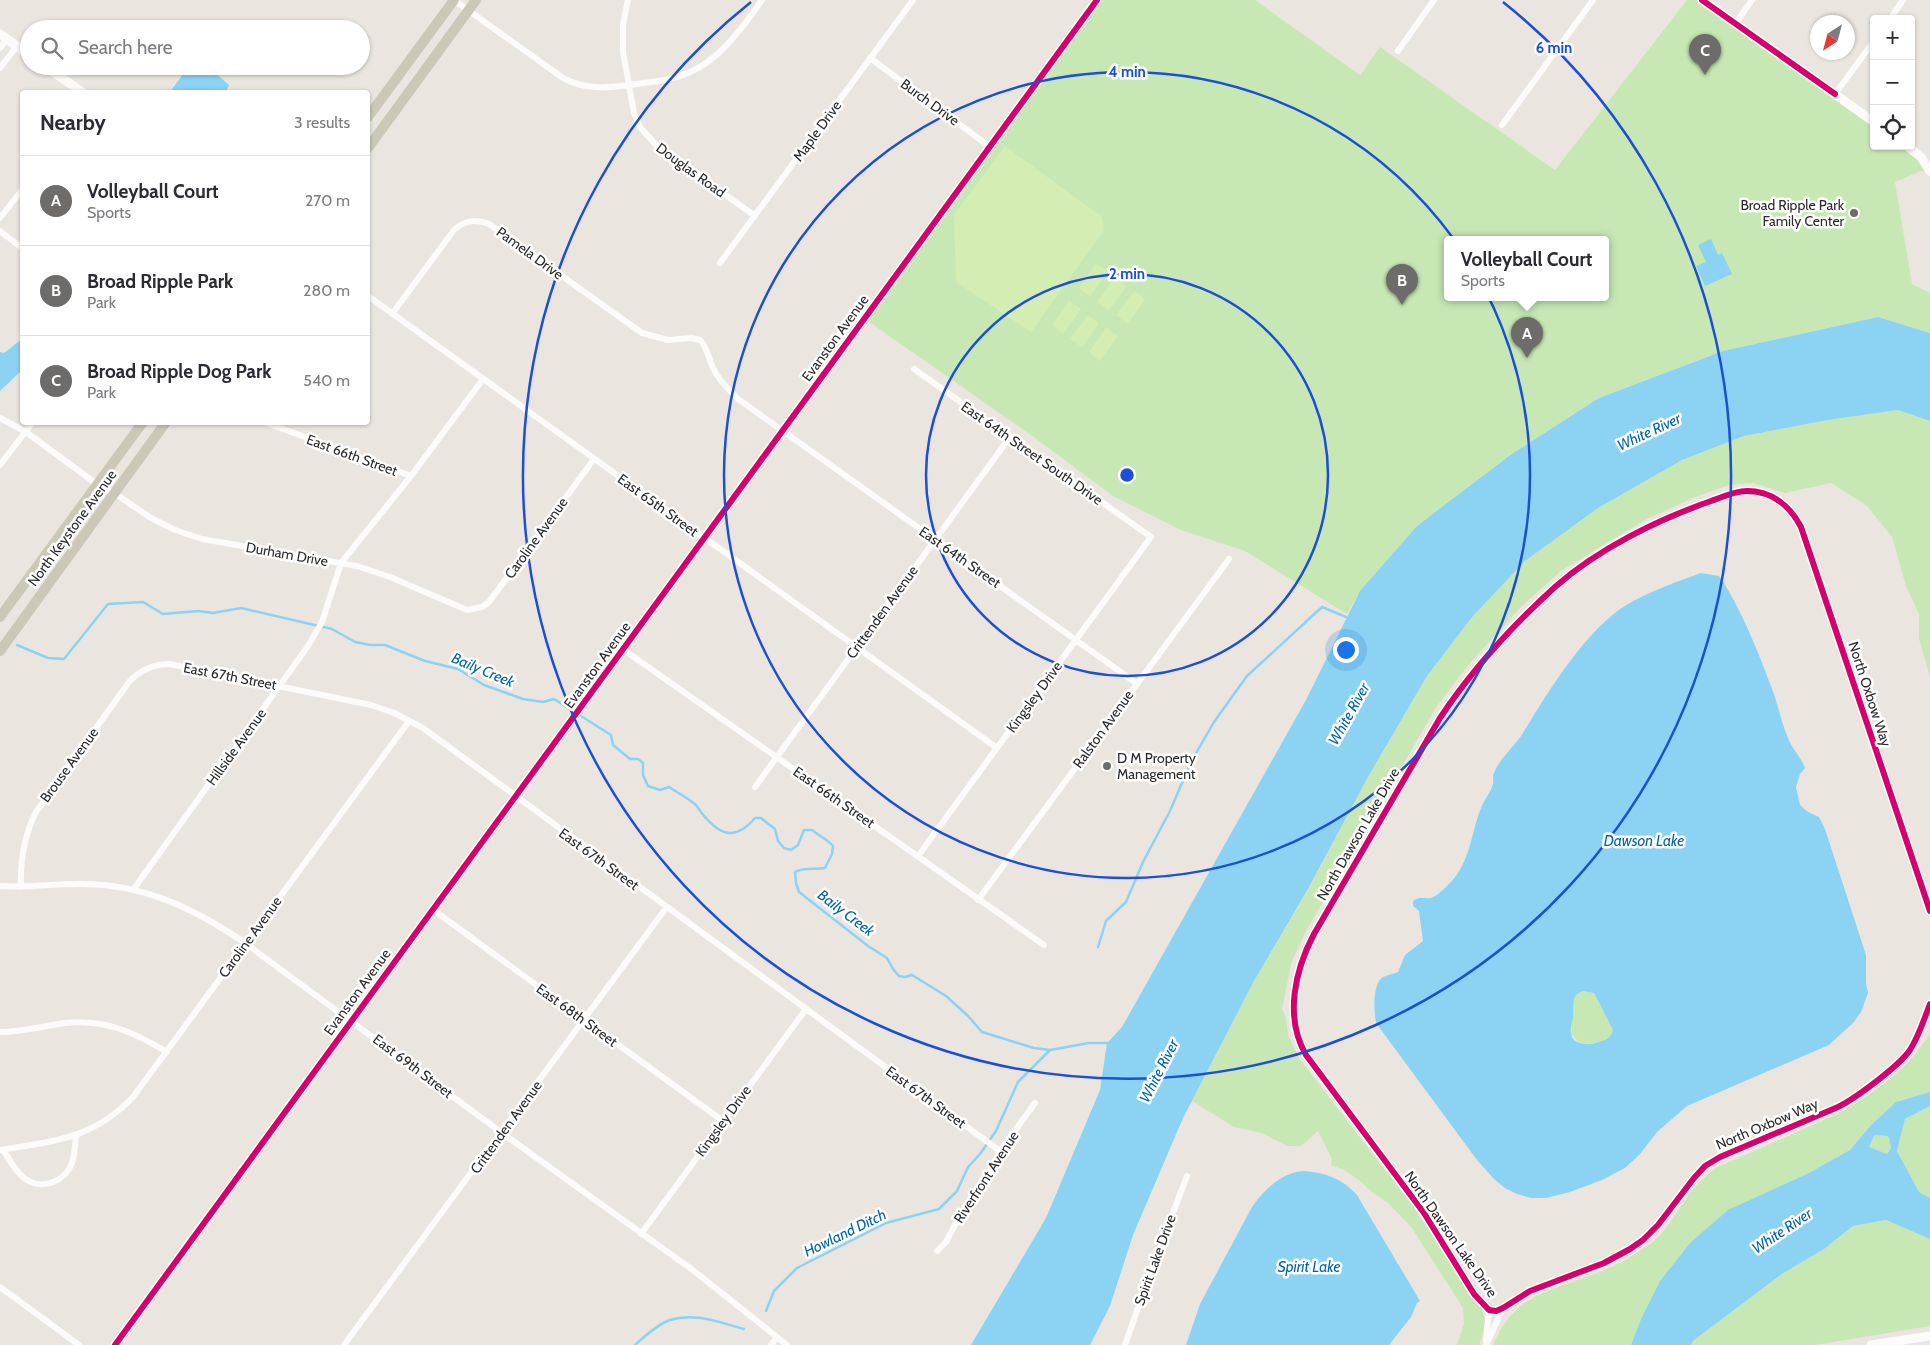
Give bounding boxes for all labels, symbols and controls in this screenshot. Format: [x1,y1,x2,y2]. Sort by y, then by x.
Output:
north arrow [1810,15,1855,60]
map controls [1870,15,1915,150]
button: + [1870,15,1915,60]
search box [20,20,370,75]
icon: search [38,34,66,62]
pin: C [1689,34,1721,75]
text: Search here [78,36,172,59]
text: 6 min [1536,39,1572,57]
button: − [1870,60,1915,105]
text: 4 min [1108,63,1146,81]
street label: Burch Drive [897,75,963,129]
street label: Maple Drive [789,97,845,165]
button: locate [1870,105,1915,150]
text: Nearby [40,110,106,135]
text: 3 results [294,113,350,132]
street label: Douglas Road [653,139,729,201]
text: Volleyball Court [87,180,218,203]
text: A [51,191,61,210]
text: 270 m [305,191,350,210]
place label: Broad Ripple Park Family Center [1740,196,1845,230]
text: Sports [87,203,131,222]
marker: Broad Ripple Park Family Center [1848,207,1860,219]
street label: Pamela Drive [493,223,567,283]
popup [1444,236,1609,301]
text: Volleyball Court [1461,248,1592,271]
pin: B [1386,264,1418,305]
text: 2 min [1109,265,1145,283]
text: Broad Ripple Park [87,270,233,293]
text: Sports [1461,271,1505,290]
text: B [51,281,61,300]
text: 280 m [303,281,350,300]
street label: Evanston Avenue [798,291,872,385]
text: Park [87,293,116,312]
pin: A [1511,317,1543,358]
text: Broad Ripple Dog Park [87,360,272,383]
text: C [51,371,61,390]
text: 540 m [303,371,350,390]
text: Park [87,383,116,402]
street label: East 64th Street South Drive [958,397,1106,509]
water label: White River [1614,409,1685,455]
street label: East 66th Street [304,430,400,480]
street label: North Keystone Avenue [24,466,120,590]
centre of rings [1118,466,1136,484]
street label: East 65th Street [614,470,702,540]
street label: Caroline Avenue [500,494,572,582]
street label: East 64th Street [916,522,1005,592]
street label: Durham Drive [245,538,329,570]
street label: Crittenden Avenue [842,562,922,662]
street label: Evanston Avenue [560,618,634,712]
your location [1333,637,1359,663]
street label: North Oxbow Way [1845,639,1895,749]
water label: Baily Creek [449,649,518,691]
street label: East 67th Street [182,658,278,694]
street label: Kingsley Drive [1002,658,1066,736]
water label: White River [1325,679,1374,748]
street label: Ralston Avenue [1069,687,1137,771]
street label: Hillside Avenue [202,705,270,789]
street label: Brouse Avenue [36,724,102,806]
place label: D M Property Management [1117,749,1196,783]
marker: D M Property Management [1101,760,1113,772]
street label: East 66th Street [790,762,878,832]
street label: North Dawson Lake Drive [1313,765,1403,903]
street label: East 67th Street [555,824,643,894]
water label: Dawson Lake [1604,832,1684,850]
water label: Baily Creek [814,886,878,940]
street label: Caroline Avenue [214,893,286,981]
street label: Evanston Avenue [320,945,394,1039]
street label: East 68th Street [533,980,621,1051]
street label: East 69th Street [369,1030,457,1102]
water label: White River [1136,1035,1183,1105]
street label: East 67th Street [882,1062,970,1132]
street label: Crittenden Avenue [466,1077,546,1177]
street label: Kingsley Drive [691,1082,755,1160]
street label: North Oxbow Way [1713,1094,1821,1154]
street label: Riverfront Avenue [950,1128,1022,1226]
street label: North Dawson Lake Drive [1401,1167,1501,1301]
water label: White River [1749,1204,1816,1258]
water label: Howland Ditch [801,1205,889,1261]
street label: Spirit Lake Drive [1130,1212,1180,1308]
water label: Spirit Lake [1278,1258,1340,1276]

